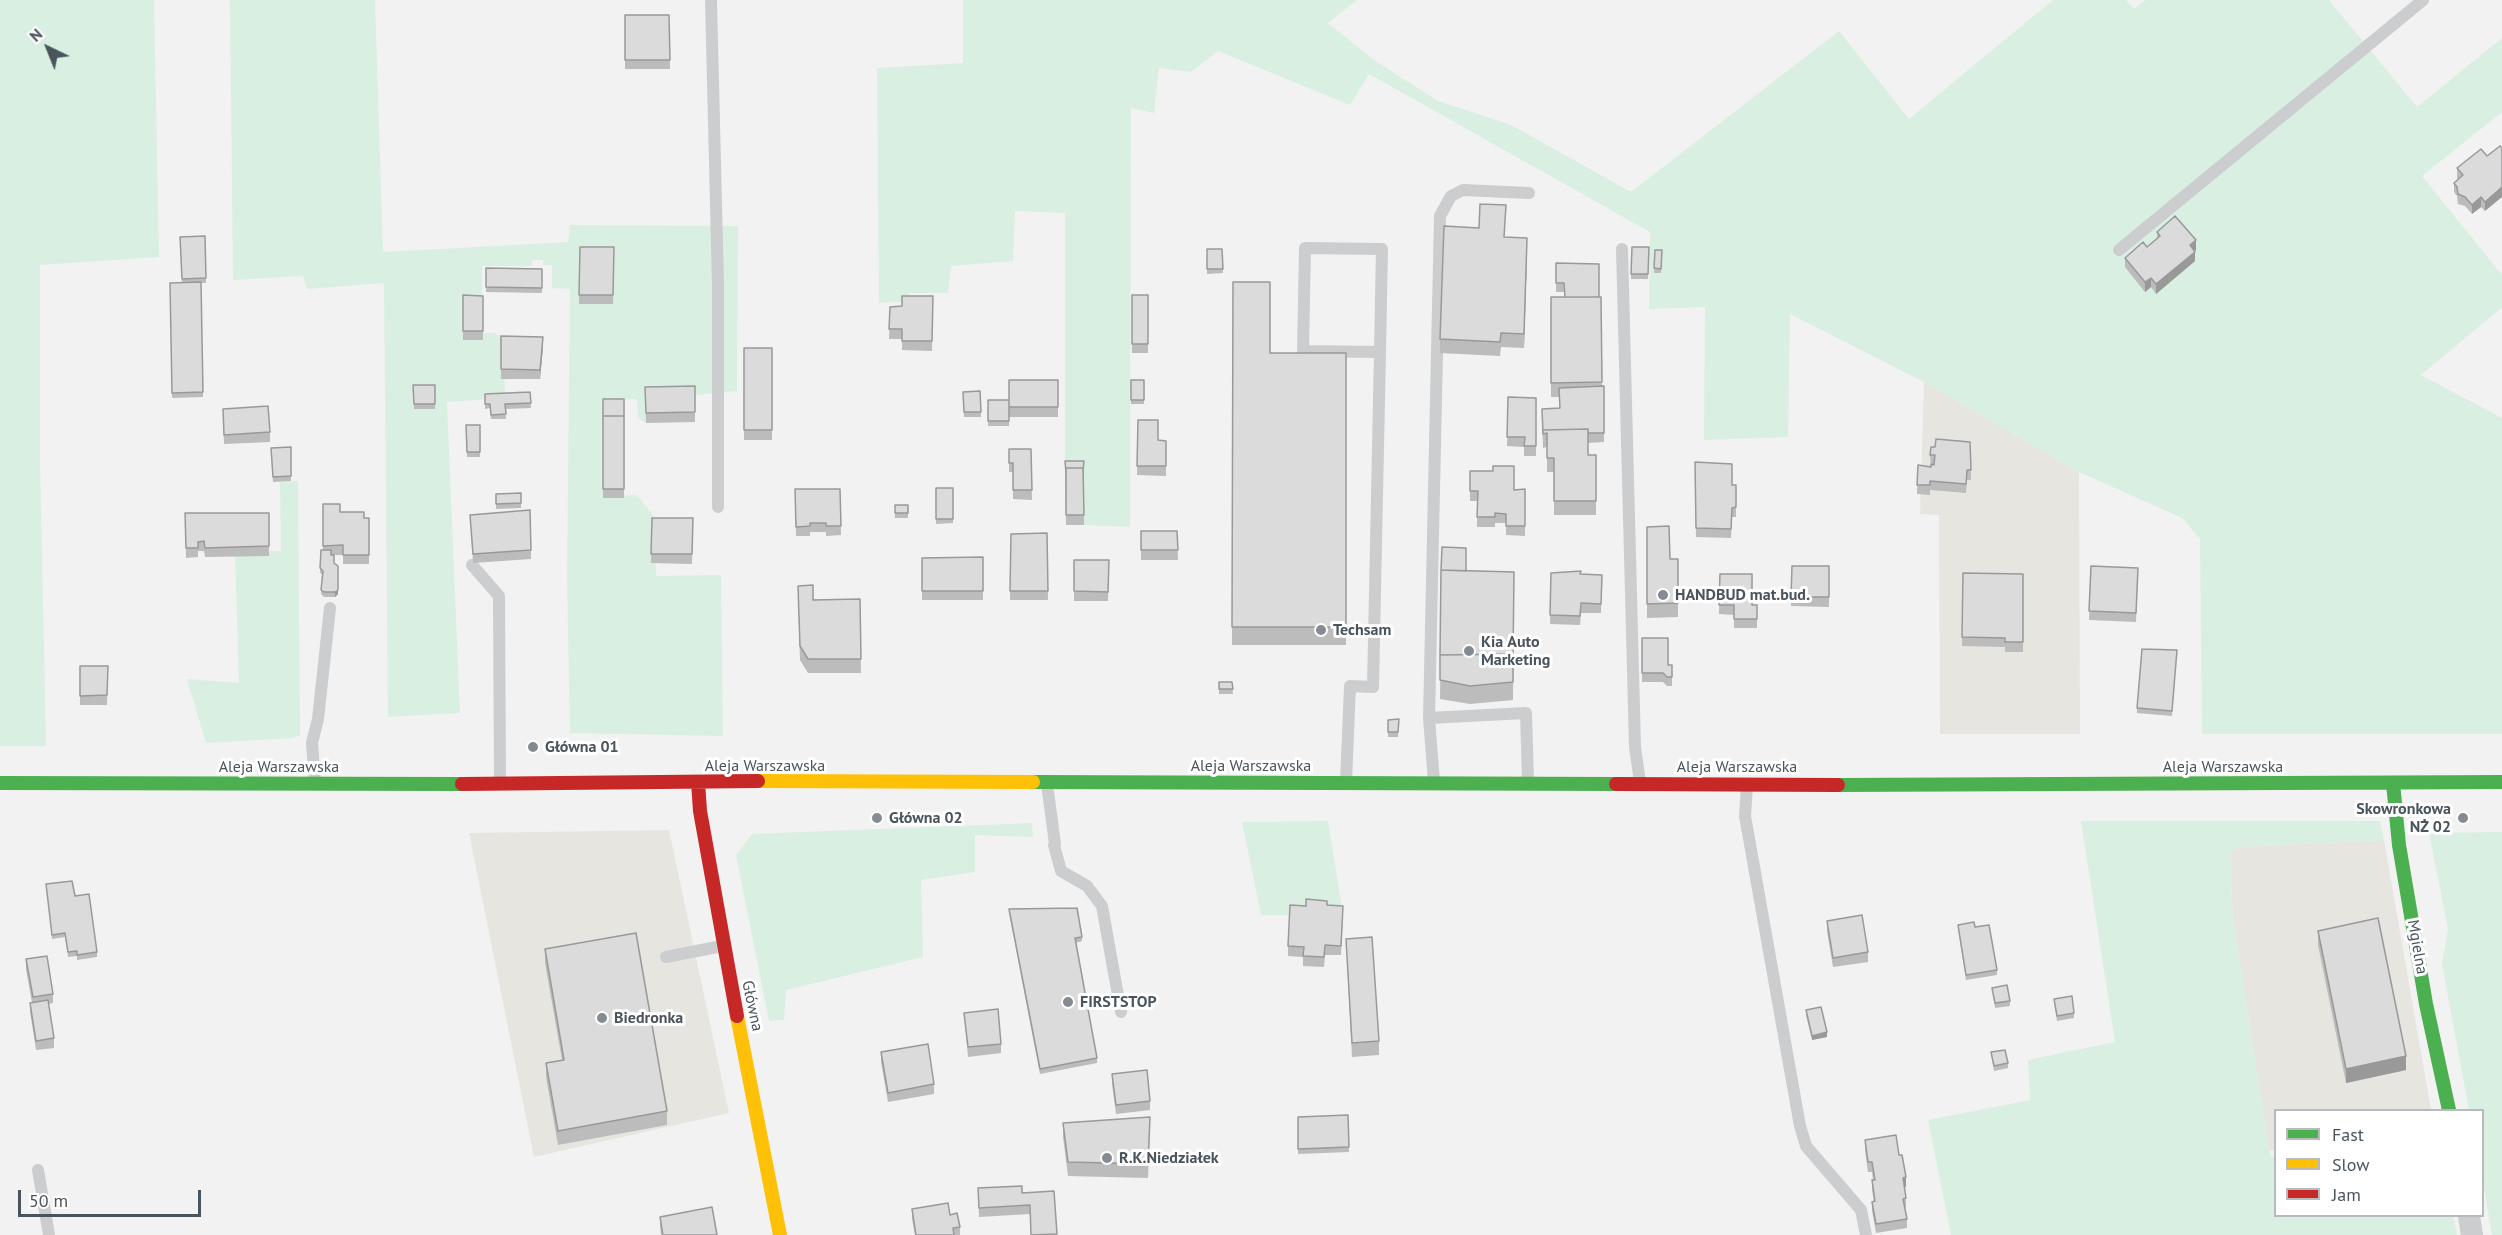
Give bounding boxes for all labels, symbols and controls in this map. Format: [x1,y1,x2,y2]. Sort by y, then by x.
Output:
north arrow [18,18,78,78]
text: N [25,24,46,46]
place label: HANDBUD mat.bud. [1675,585,1810,605]
marker: HANDBUD mat.bud. [1656,588,1670,602]
place label: Techsam [1333,620,1391,640]
marker: Techsam [1314,623,1328,637]
place label: Kia Auto Marketing [1481,632,1550,670]
marker: Kia Auto Marketing [1462,644,1476,658]
place label: Główna 01 [545,737,619,757]
marker: Główna 01 [526,740,540,754]
street label: Aleja Warszawska [705,756,825,776]
street label: Aleja Warszawska [1191,756,1311,776]
street label: Aleja Warszawska [219,757,339,777]
street label: Aleja Warszawska [1677,757,1797,777]
street label: Aleja Warszawska [2163,757,2283,777]
place label: Skowronkowa NŻ 02 [2356,799,2451,837]
place label: Główna 02 [889,808,963,828]
marker: Główna 02 [870,811,884,825]
marker: Skowronkowa NŻ 02 [2456,811,2470,825]
street label: Mgielna [2403,918,2431,976]
street label: Główna [737,979,767,1033]
place label: FIRSTSTOP [1080,992,1157,1012]
marker: FIRSTSTOP [1061,995,1075,1009]
place label: Biedronka [614,1008,683,1028]
marker: Biedronka [595,1011,609,1025]
legend [2274,1109,2484,1217]
text: Fast [2332,1123,2364,1146]
place label: R.K.Niedziałek [1119,1148,1219,1168]
marker: R.K.Niedziałek [1100,1151,1114,1165]
text: Slow [2332,1153,2370,1176]
scale bar [21,1178,204,1216]
text: Jam [2332,1183,2361,1206]
text: 50 m [29,1189,68,1212]

